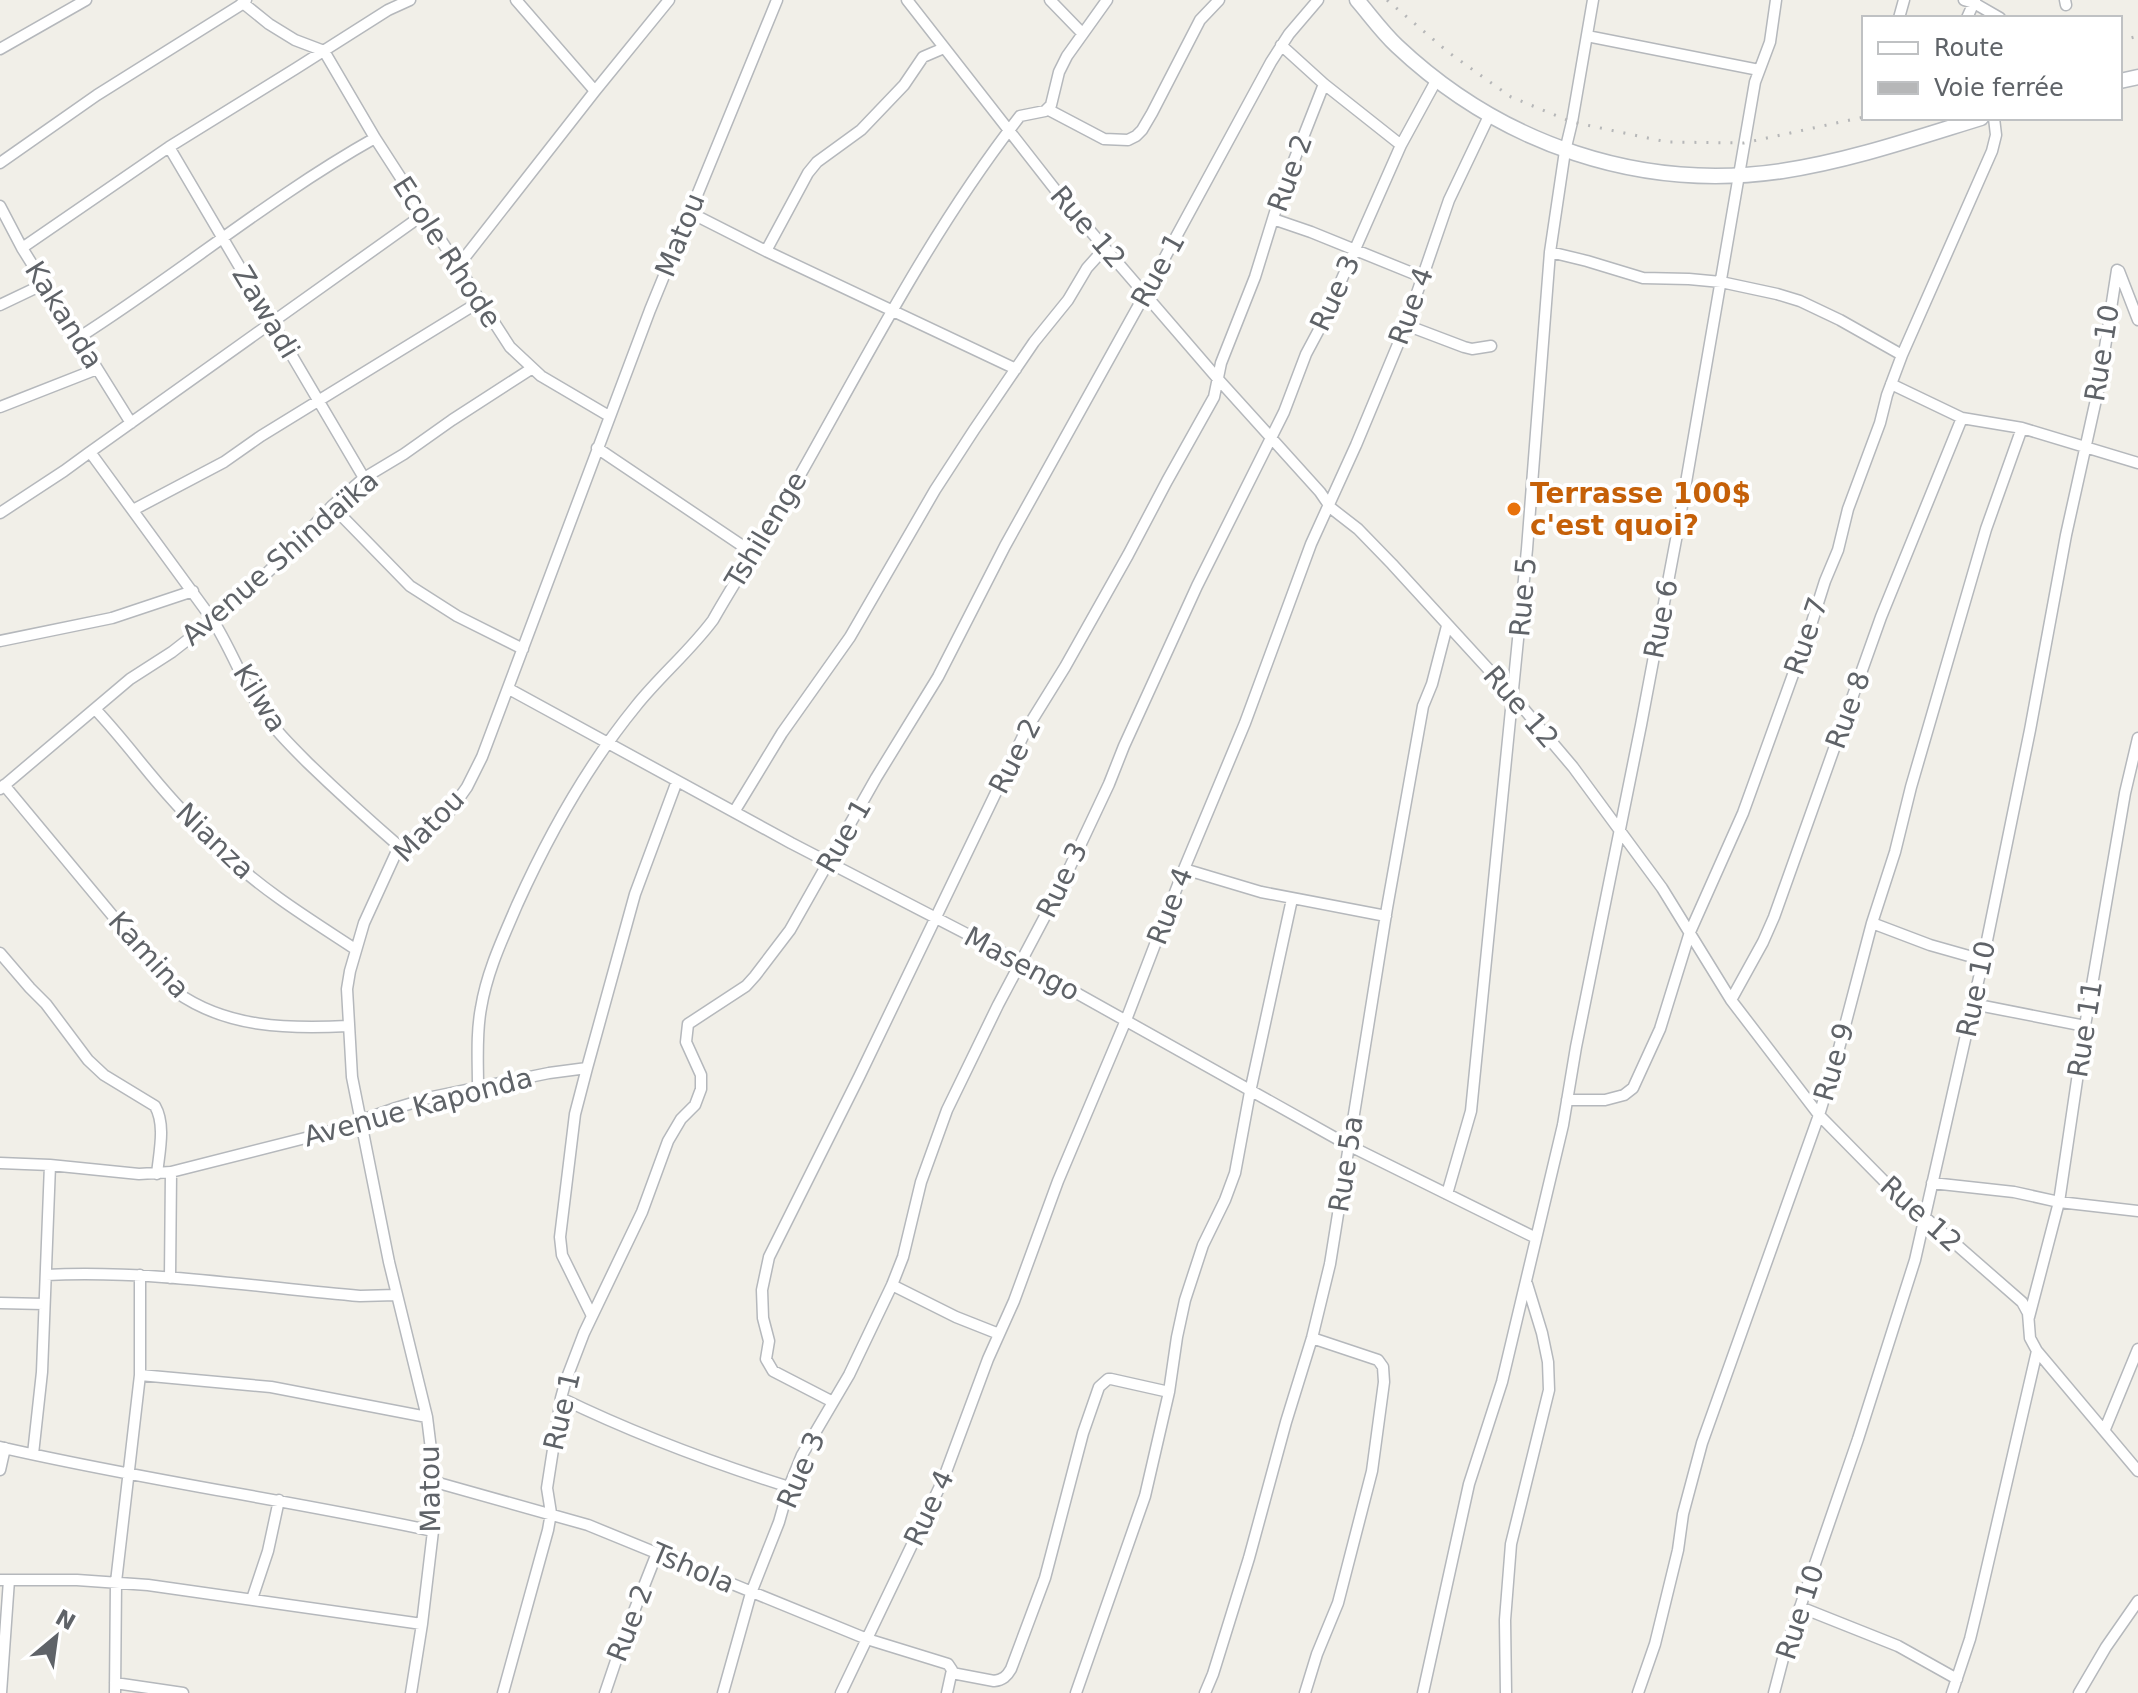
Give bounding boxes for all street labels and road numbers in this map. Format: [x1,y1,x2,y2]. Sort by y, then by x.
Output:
street label: Rue 2 [1261,130,1319,216]
street label: Ecole Rhode [386,170,508,334]
street label: Rue 12 [1043,179,1133,275]
street label: Matou [648,188,712,282]
street label: Rue 1 [1124,227,1192,313]
street label: Rue 3 [1303,250,1367,336]
street label: Kakanda [18,255,110,375]
street label: Zawadi [226,260,306,364]
street label: Rue 4 [1382,263,1440,349]
street label: Rue 10 [2078,302,2126,404]
street label: Avenue Shindaïka [175,464,385,652]
street label: Tshilenge [718,466,814,595]
street label: Rue 5 [1503,556,1543,638]
street label: Rue 6 [1637,577,1685,661]
street label: Rue 7 [1777,593,1835,679]
street label: Kilwa [226,658,294,738]
street label: Rue 12 [1476,659,1566,755]
street label: Rue 8 [1819,667,1877,753]
street label: Rue 2 [982,713,1048,799]
street label: Matou [387,783,471,869]
street label: Rue 1 [810,793,878,879]
street label: Nianza [169,796,261,886]
street label: Rue 3 [1030,837,1094,923]
street label: Rue 4 [1140,863,1200,949]
street label: Kamina [102,905,196,1005]
street label: Masengo [959,920,1085,1008]
street label: Rue 10 [1950,938,2002,1040]
street label: Rue 11 [2061,978,2109,1080]
street label: Rue 9 [1807,1019,1861,1105]
street label: Avenue Kaponda [300,1061,536,1153]
street label: Rue 5a [1322,1113,1370,1215]
street label: Rue 12 [1874,1169,1968,1259]
street label: Rue 1 [537,1368,587,1454]
street label: Rue 3 [770,1427,832,1513]
street label: Matou [413,1445,447,1533]
street label: Rue 4 [897,1465,961,1551]
street label: Tshola [646,1535,739,1600]
street label: Rue 10 [1769,1560,1831,1664]
street label: Rue 2 [600,1580,660,1666]

